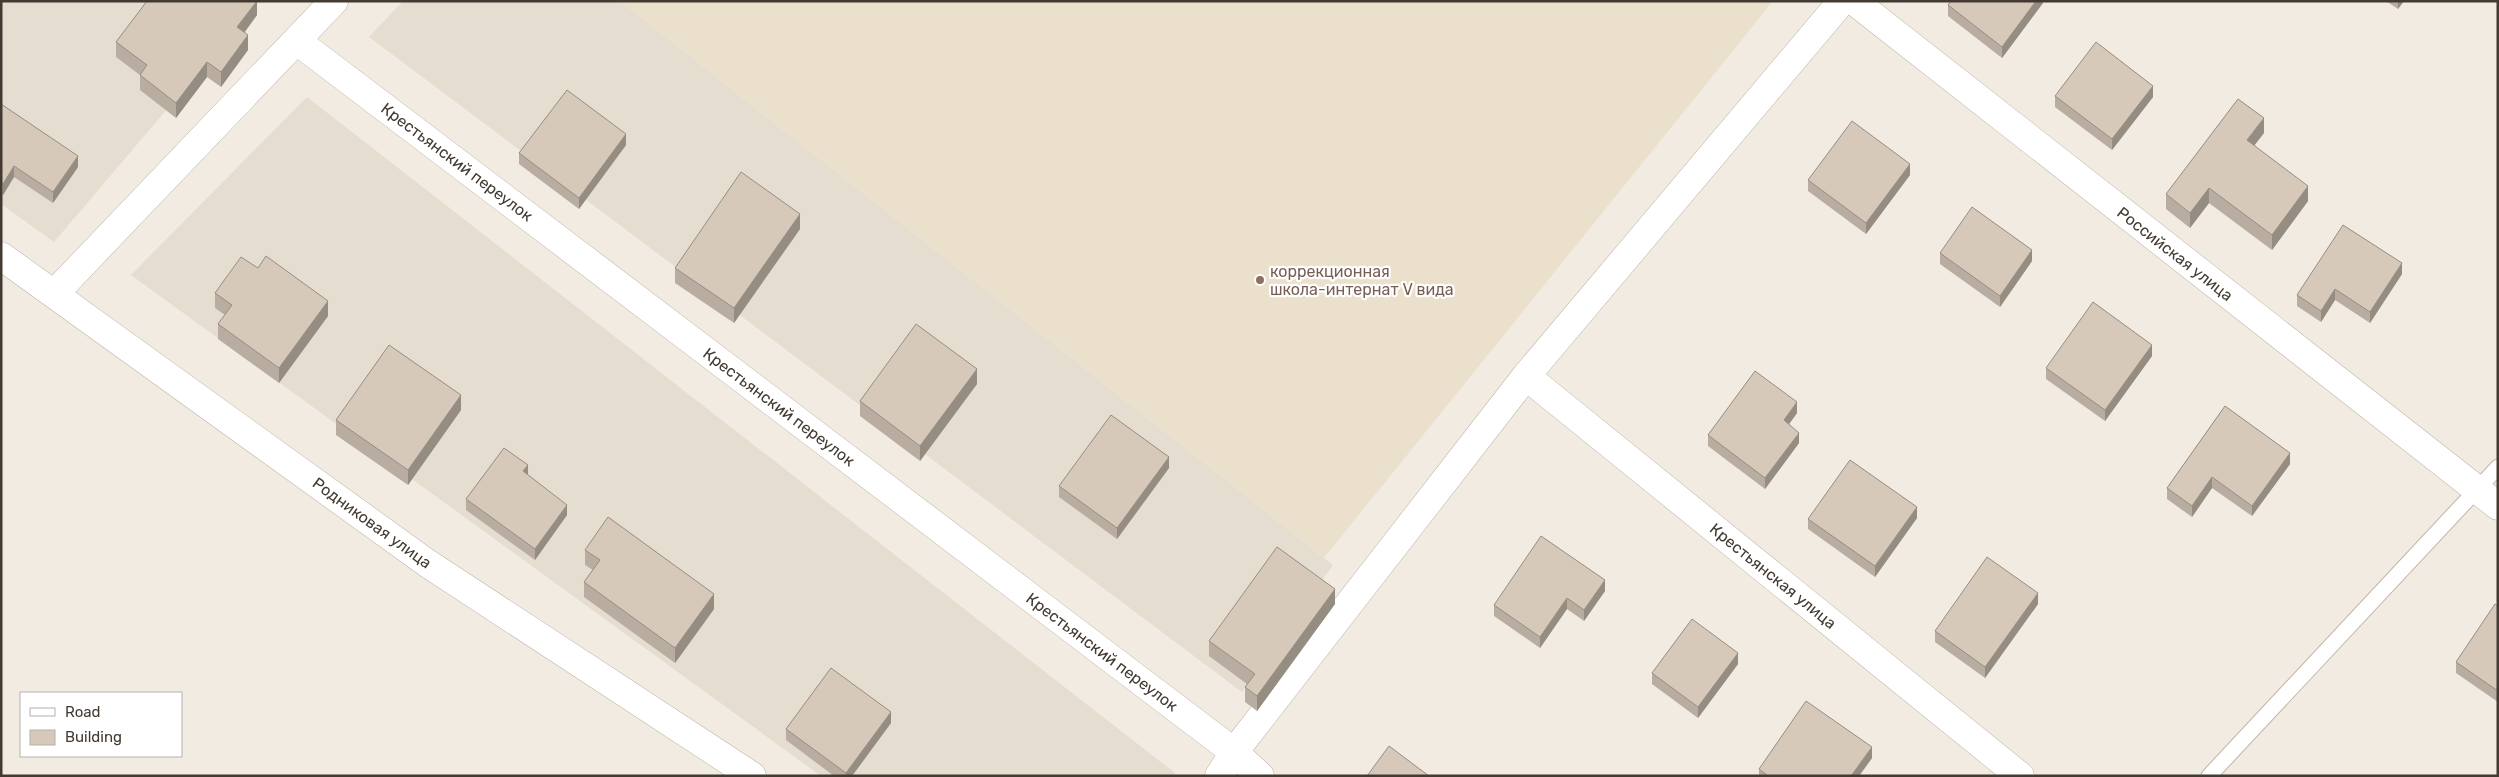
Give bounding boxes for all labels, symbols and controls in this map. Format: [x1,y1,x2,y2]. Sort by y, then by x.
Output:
street label: Крестьянский переулок [377,99,537,225]
street label: Российская улица [2113,203,2237,305]
place label: коррекционная школа-интернат V вида [1270,262,1454,299]
marker: коррекционная школа-интернат V вида [1254,274,1266,286]
street label: Крестьянский переулок [699,344,859,470]
street label: Родниковая улица [309,473,435,573]
street label: Крестьянская улица [1706,519,1840,633]
street label: Крестьянский переулок [1022,589,1182,715]
legend [20,692,182,757]
text: Road [65,703,101,721]
text: Building [65,728,122,746]

